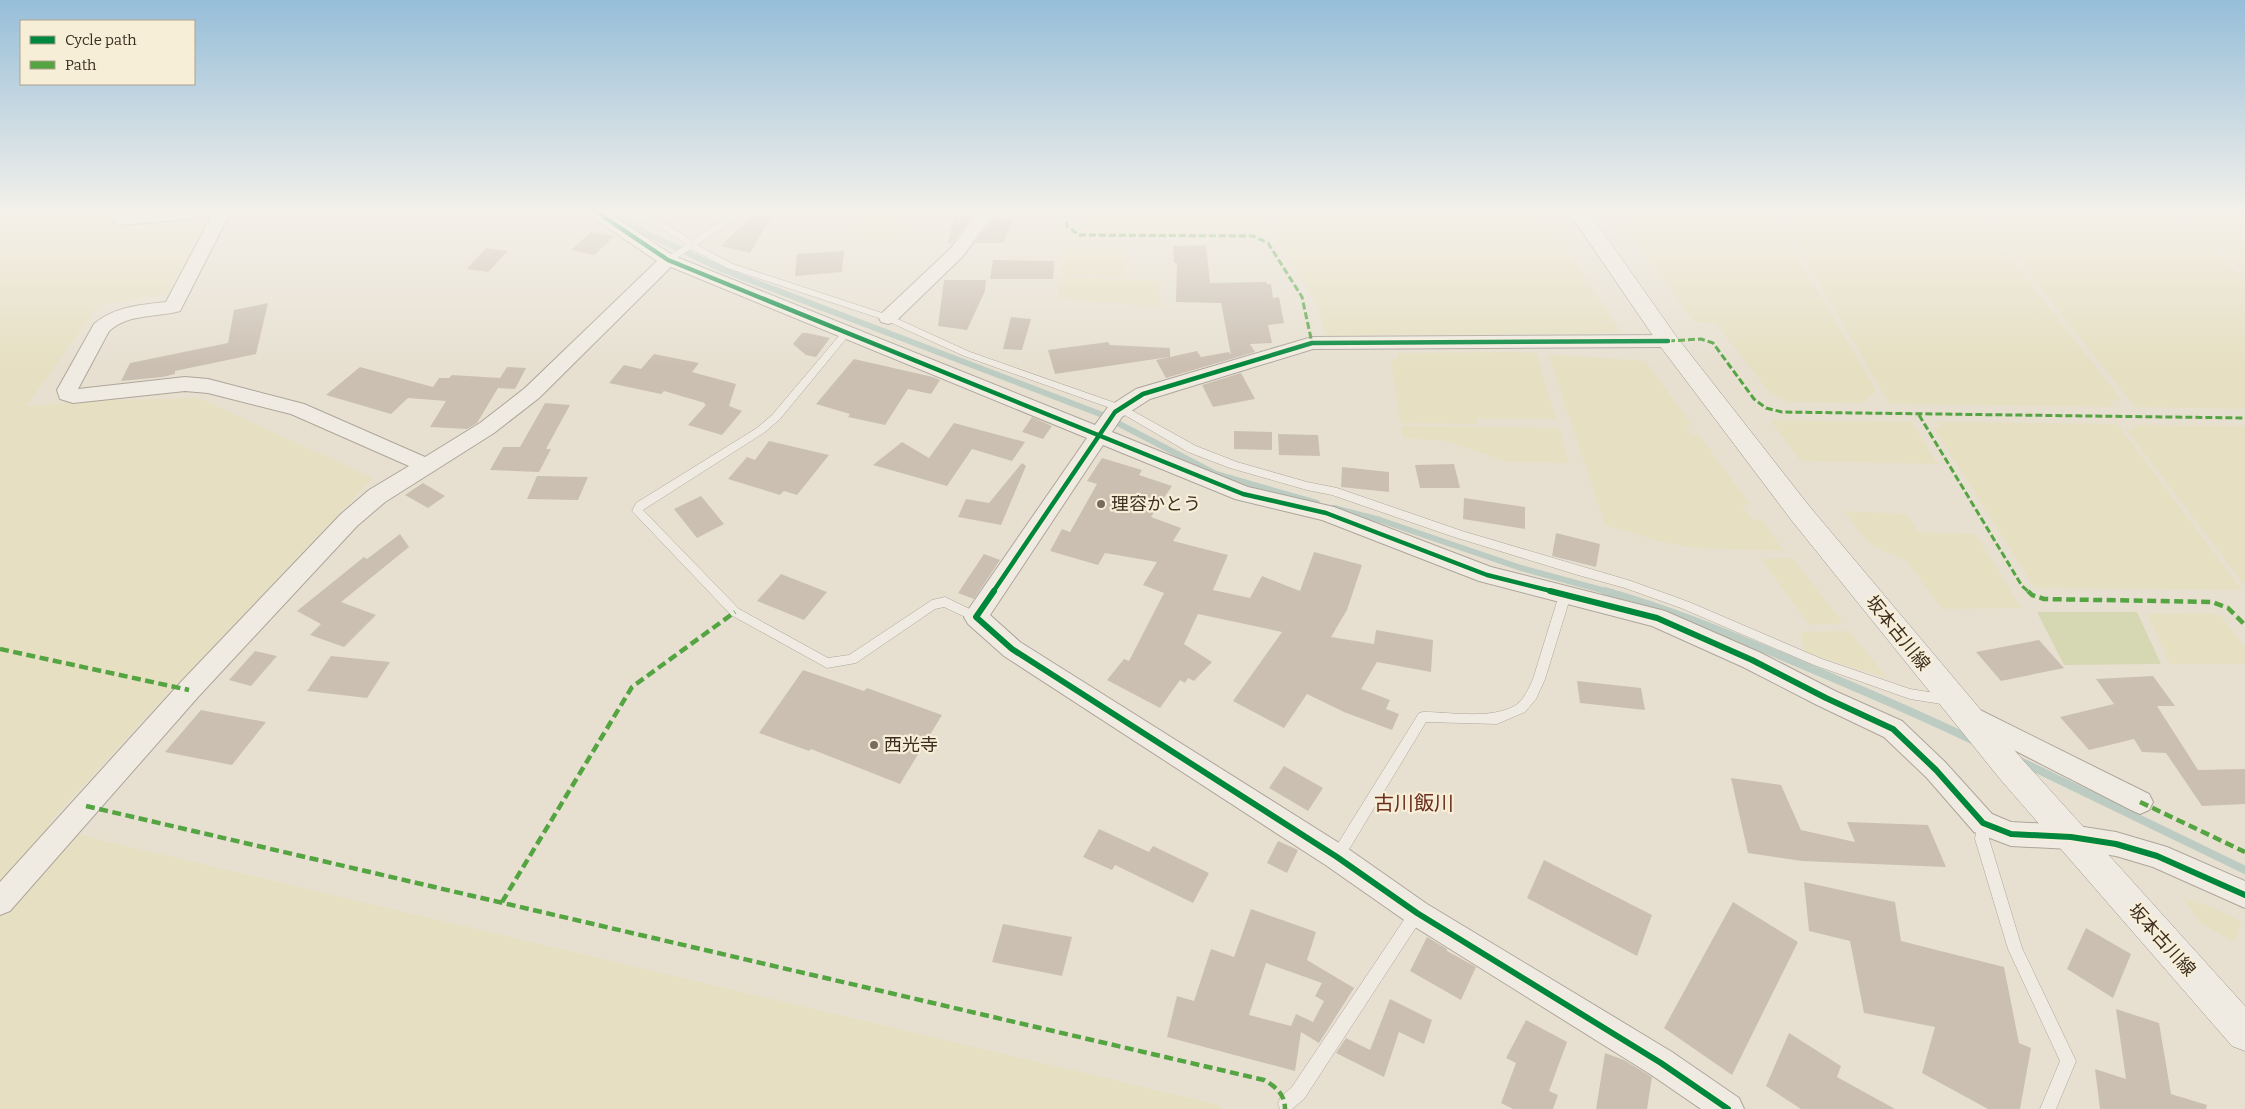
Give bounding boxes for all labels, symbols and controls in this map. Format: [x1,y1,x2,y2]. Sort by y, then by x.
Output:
legend [20,20,195,85]
text: Cycle path [65,31,137,49]
text: Path [65,56,97,74]
place label: 理容かとう [1111,493,1201,515]
marker: 理容かとう [1095,498,1107,510]
street label: 坂本古川線 [1861,591,1935,675]
place label: 西光寺 [884,734,938,756]
marker: 西光寺 [868,739,880,751]
district label: 古川飯川 [1374,791,1454,815]
street label: 坂本古川線 [2124,899,2200,981]

